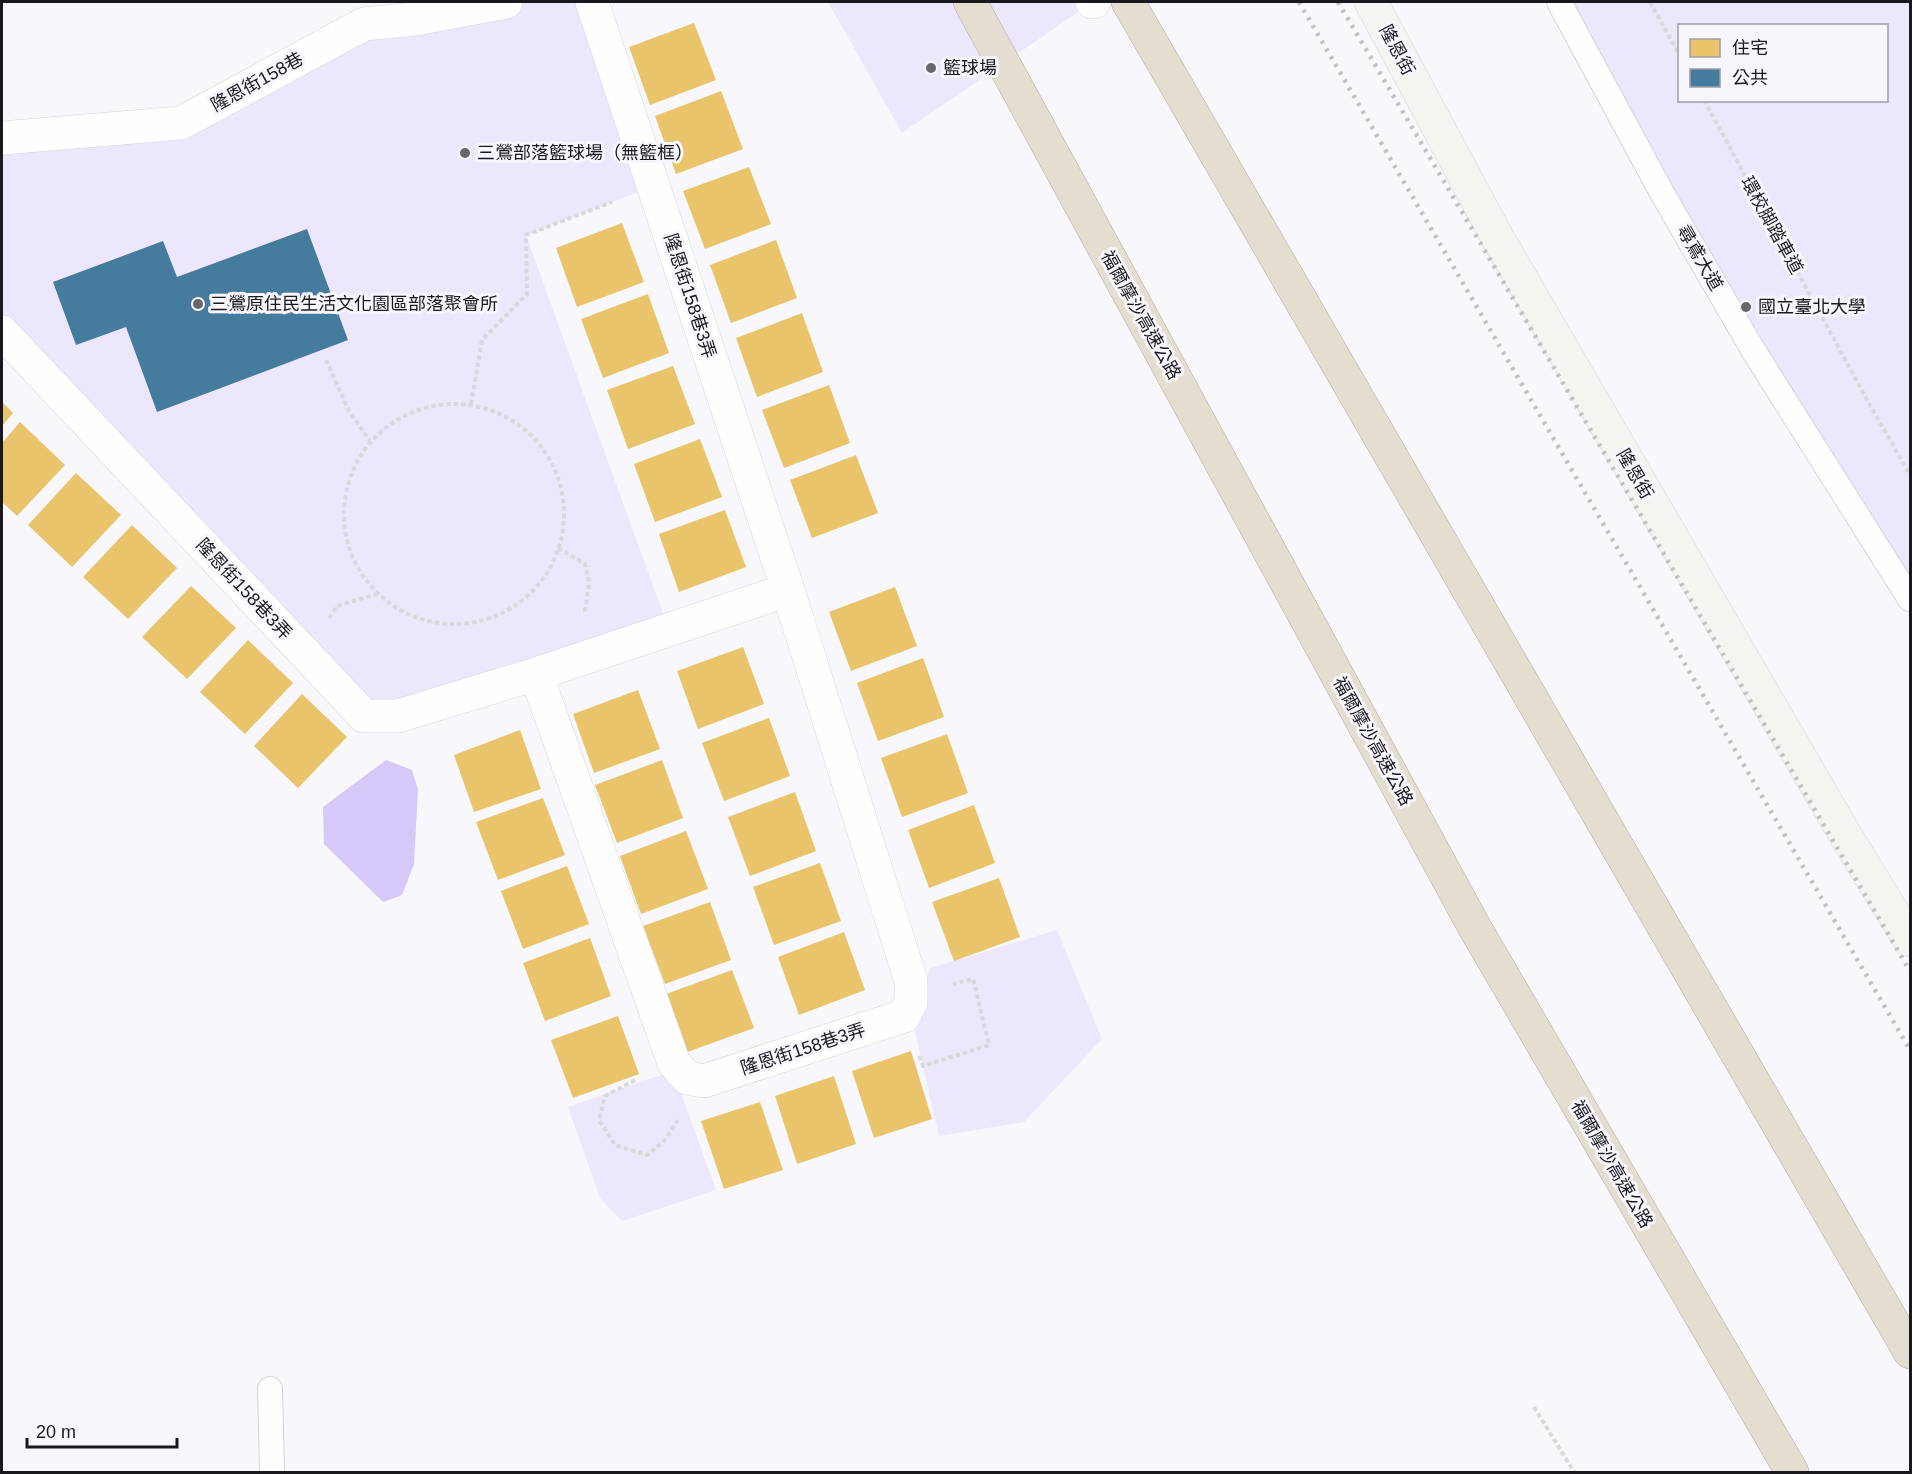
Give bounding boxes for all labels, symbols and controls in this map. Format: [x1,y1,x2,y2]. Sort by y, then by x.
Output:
street label: 隆恩街 [1375,21,1419,79]
legend [1678,24,1888,102]
text: 住宅 [1732,38,1768,58]
street label: 隆恩街158巷 [208,49,306,115]
place label: 籃球場 [943,58,997,78]
marker: 籃球場 [924,61,938,75]
text: 公共 [1732,68,1768,88]
place label: 三鶯部落籃球場（無籃框） [477,143,693,163]
marker: 三鶯部落籃球場（無籃框） [458,146,472,160]
street label: 環校脚踏車道 [1737,173,1807,277]
street label: 尋鳶大道 [1673,222,1727,294]
street label: 隆恩街158巷3弄 [660,231,720,361]
street label: 福爾摩沙高速公路 [1097,247,1185,383]
place label: 三鶯原住民生活文化園區部落聚會所 [210,294,498,314]
marker: 三鶯原住民生活文化園區部落聚會所 [191,297,205,311]
place label: 國立臺北大學 [1758,297,1866,317]
marker: 國立臺北大學 [1739,300,1753,314]
street label: 隆恩街 [1613,446,1657,502]
street label: 隆恩街158巷3弄 [192,535,296,643]
street label: 福爾摩沙高速公路 [1329,673,1417,809]
street label: 隆恩街158巷3弄 [738,1019,868,1079]
street label: 福爾摩沙高速公路 [1567,1097,1657,1231]
scale bar [27,1411,177,1449]
text: 20 m [36,1422,76,1442]

